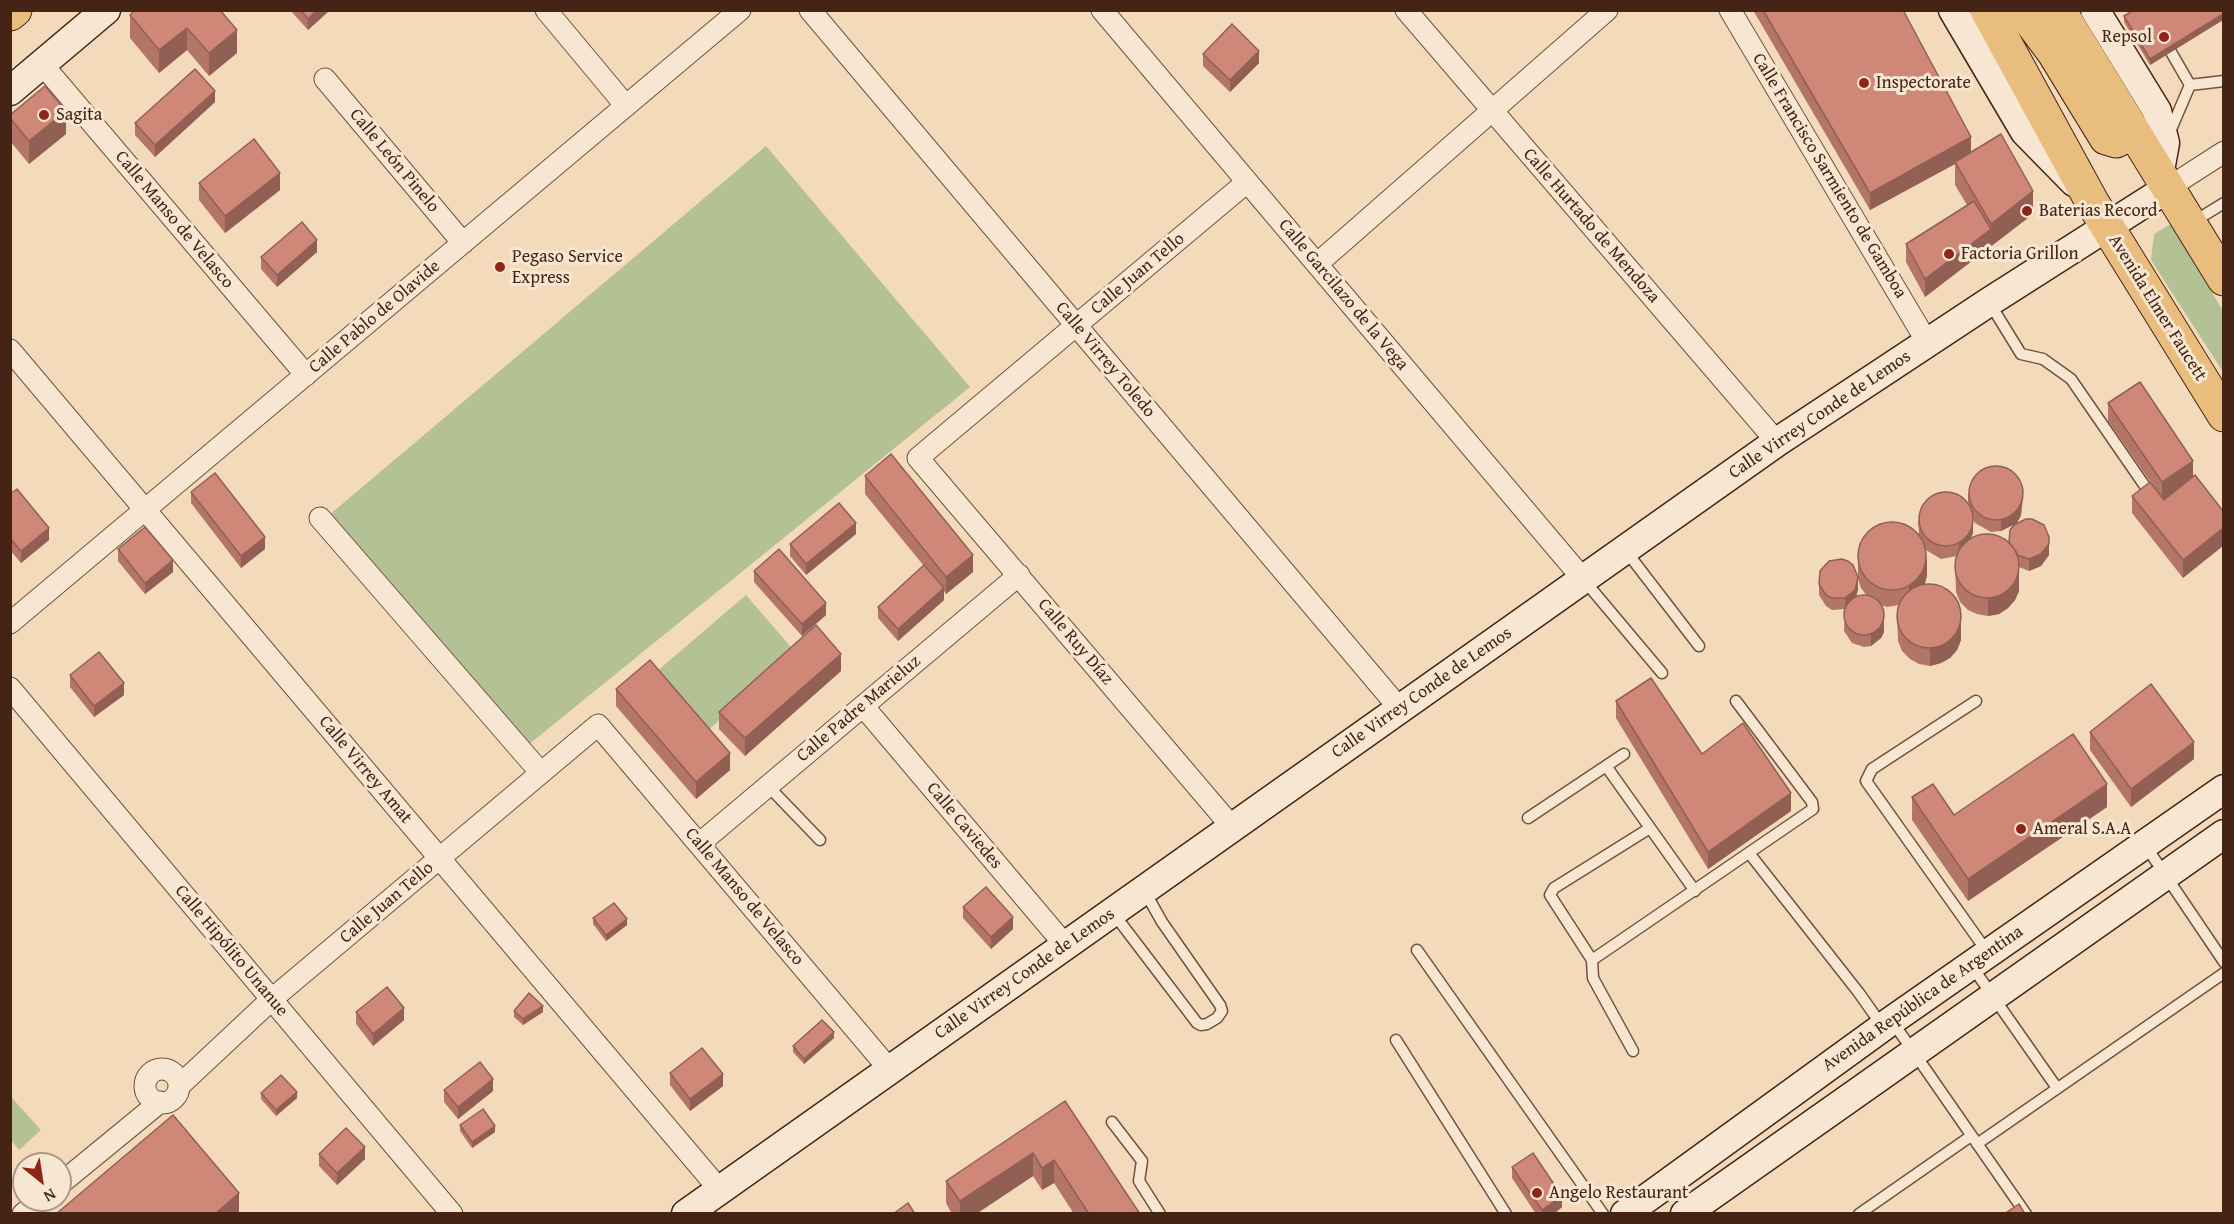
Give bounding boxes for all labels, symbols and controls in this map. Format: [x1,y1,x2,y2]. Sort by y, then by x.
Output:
place label: Repsol [2102,26,2152,48]
marker: Repsol [2157,30,2171,44]
street label: Calle Francisco Sarmiento de Gamboa [1747,50,1911,302]
place label: Inspectorate [1876,72,1971,94]
marker: Inspectorate [1857,76,1871,90]
place label: Sagita [56,104,102,126]
street label: Calle León Pinelo [344,105,444,217]
marker: Sagita [37,108,51,122]
street label: Calle Hurtado de Mendoza [1518,144,1664,308]
street label: Calle Manso de Velasco [110,147,238,293]
place label: Baterias Record [2039,200,2157,222]
marker: Baterias Record [2020,204,2034,218]
street label: Calle Garcilazo de la Vega [1273,215,1413,375]
street label: Calle Juan Tello [1087,228,1189,320]
street label: Avenida Elmer Faucett [2103,231,2211,385]
place label: Factoria Grillon [1961,243,2079,265]
place label: Pegaso Service Express [512,246,623,288]
marker: Factoria Grillon [1942,247,1956,261]
street label: Calle Pablo de Olavide [305,256,445,378]
marker: Pegaso Service Express [493,260,507,274]
street label: Calle Virrey Toledo [1050,298,1160,422]
street label: Calle Virrey Conde de Lemos [1725,346,1915,484]
street label: Calle Ruy Díaz [1033,594,1117,690]
street label: Calle Virrey Conde de Lemos [1328,623,1516,763]
street label: Calle Padre Marieluz [793,651,925,767]
street label: Calle Virrey Amat [314,712,416,828]
street label: Calle Caviedes [922,778,1006,874]
place label: Ameral S.A.A [2033,818,2131,840]
marker: Ameral S.A.A [2014,822,2028,836]
street label: Calle Manso de Velasco [680,824,808,970]
street label: Calle Juan Tello [336,857,438,949]
street label: Calle Hipólito Unanue [170,881,292,1021]
street label: Calle Virrey Conde de Lemos [931,904,1119,1044]
street label: Avenida República de Argentina [1818,921,2028,1077]
north arrow [12,1152,72,1212]
place label: Angelo Restaurant [1549,1182,1688,1204]
text: N [39,1183,61,1209]
marker: Angelo Restaurant [1530,1186,1544,1200]

